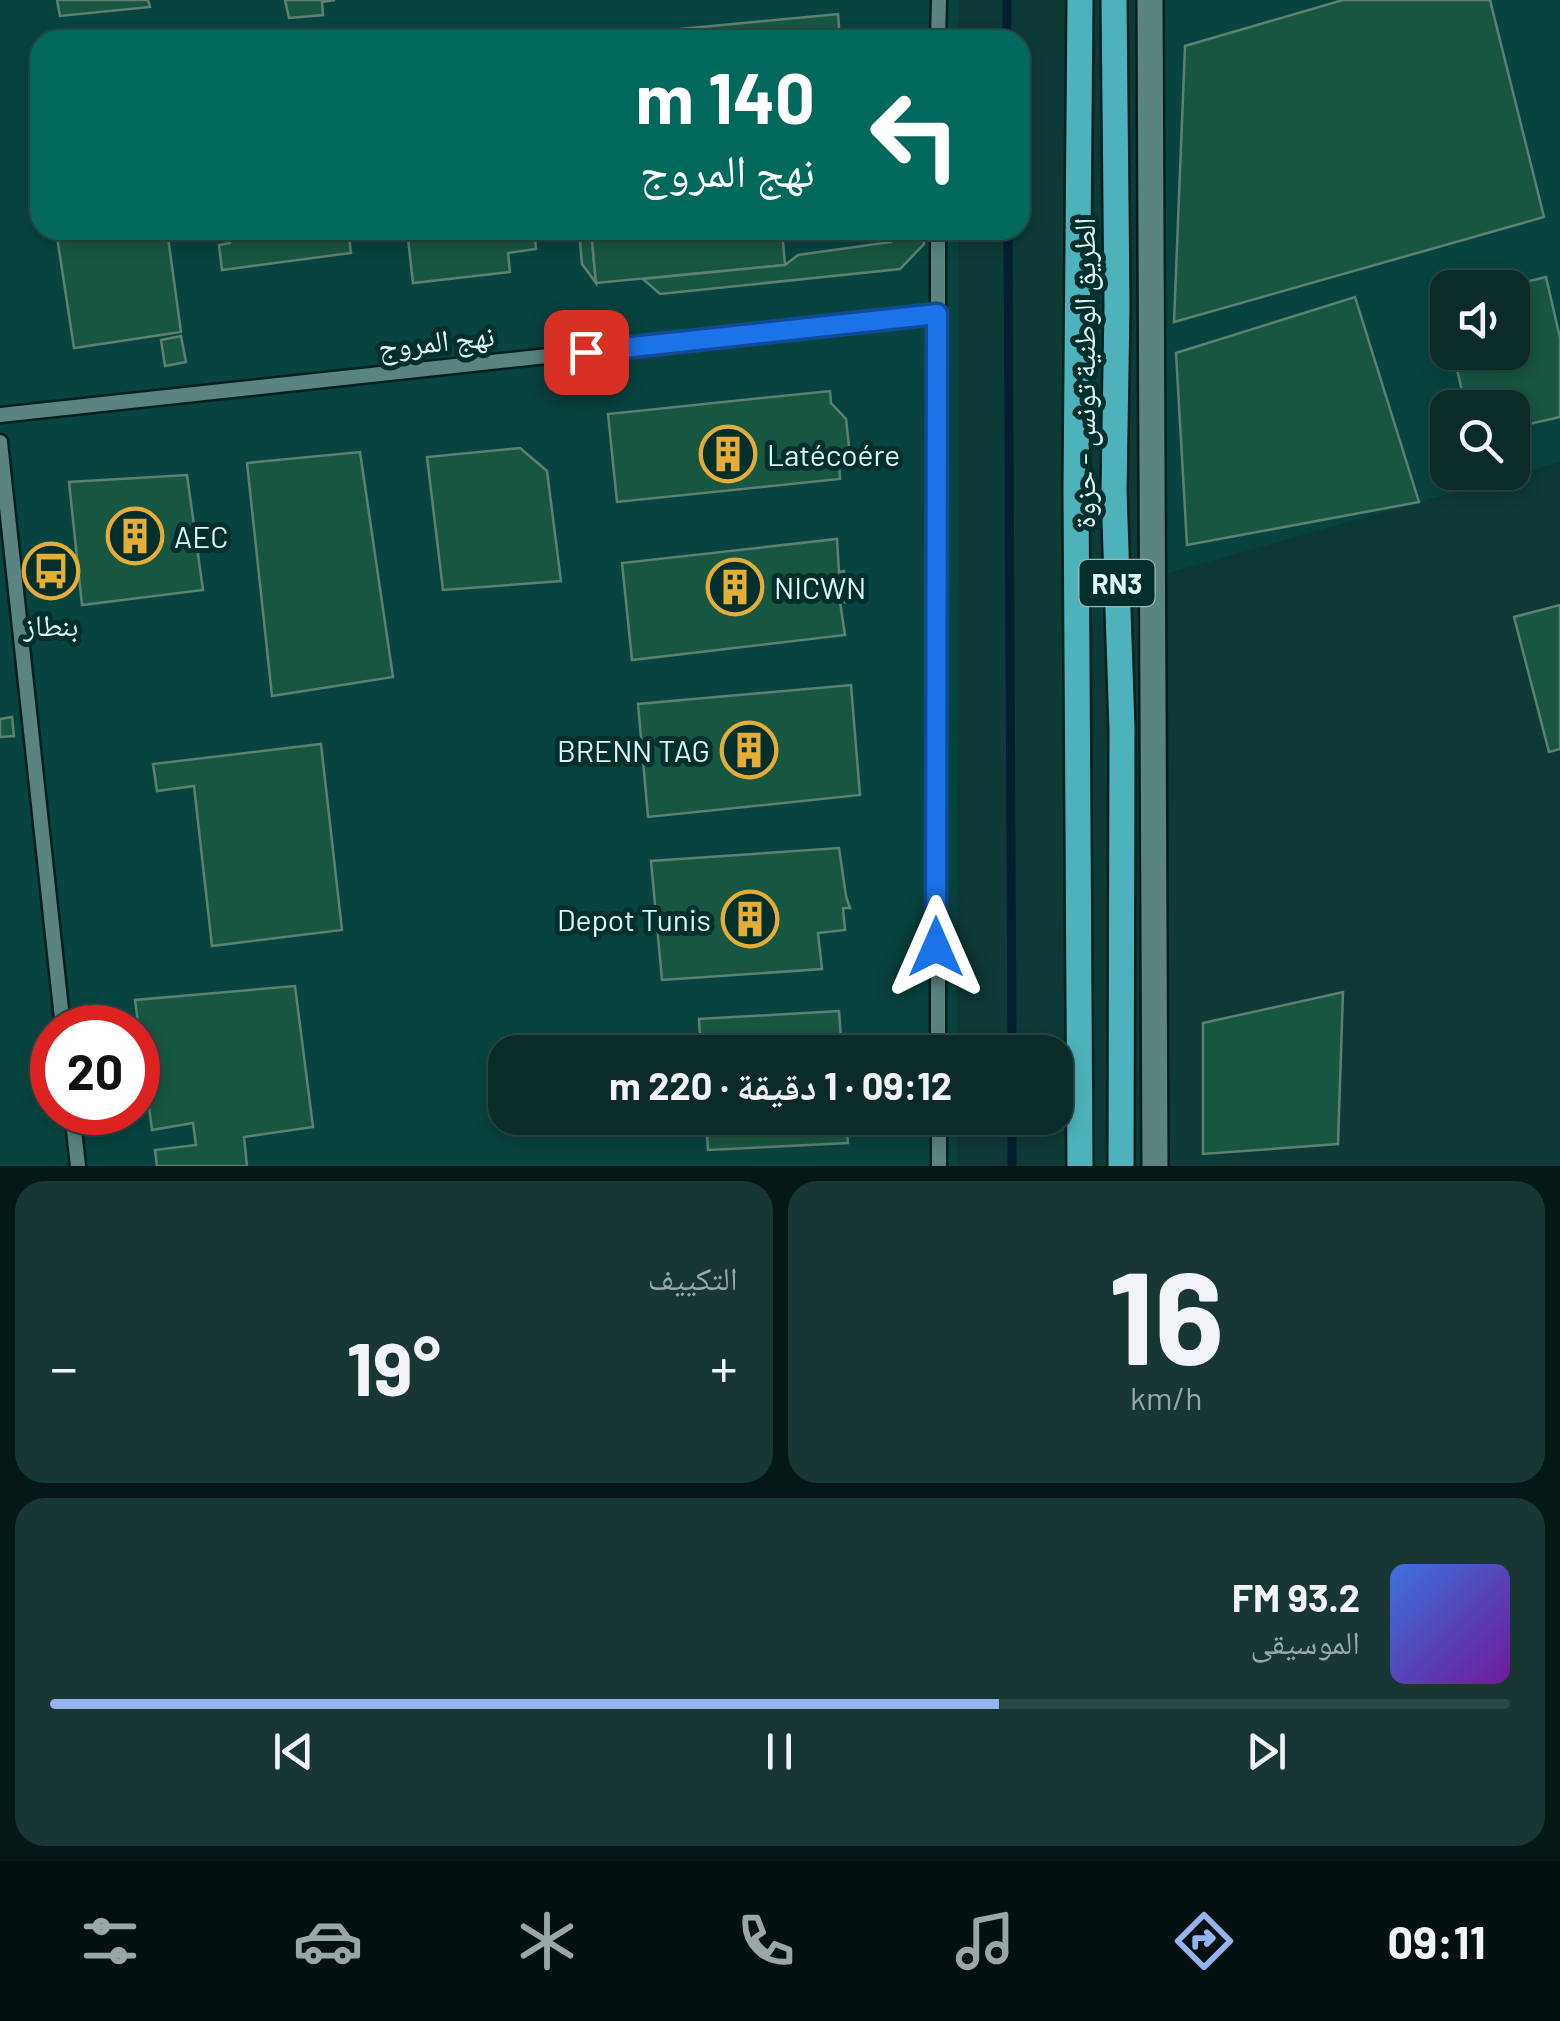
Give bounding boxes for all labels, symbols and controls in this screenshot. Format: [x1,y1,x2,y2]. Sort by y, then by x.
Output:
text: 140 m [636,54,815,138]
icon: left [850,70,980,200]
text: نهج المروج [640,142,815,196]
street label: الطريق الوطنية تونس - حزوة [1065,218,1103,528]
map controls [1430,270,1530,490]
button: sound [1430,270,1530,370]
pin [544,310,629,395]
street label: نهج المروج [376,316,496,367]
icon: arrive [559,325,614,380]
button: search [1430,390,1530,490]
building icon: Latécoére [698,424,758,484]
place label: Latécoére [767,436,900,472]
building icon: AEC [105,506,165,566]
place label: AEC [174,518,229,554]
bus stop icon: بنطاز [21,541,81,601]
building icon: NICWN [705,557,765,617]
road number: RN3 [1080,560,1154,606]
place label: NICWN [774,569,866,605]
place label: بنطاز [22,606,79,643]
building icon: BRENN TAG [719,720,779,780]
place label: BRENN TAG [557,732,710,768]
building icon: Depot Tunis [720,889,780,949]
position arrow [884,895,988,999]
place label: Depot Tunis [557,901,711,937]
speed limit sign: 20 [30,1005,160,1135]
text: 09:12 · 1 دقيقة · 220 m [609,1062,952,1108]
text: 16 [1108,1235,1224,1391]
text: التكييف [648,1258,738,1296]
text: 19° [346,1321,441,1411]
text: − [50,1333,78,1399]
text: + [710,1333,737,1399]
text: km/h [1130,1378,1202,1416]
text: 93.2 FM [1232,1574,1360,1620]
text: الموسيقى [1250,1622,1360,1660]
icon: previous [266,1724,321,1779]
icon: pause [752,1724,807,1779]
icon: next [1239,1724,1294,1779]
icon: filters [75,1906,145,1976]
icon: car [293,1906,363,1976]
icon: climate [512,1906,582,1976]
icon: phone [731,1906,801,1976]
icon: music [950,1906,1020,1976]
icon: directions [1169,1906,1239,1976]
text: 09:11 [1387,1914,1486,1968]

